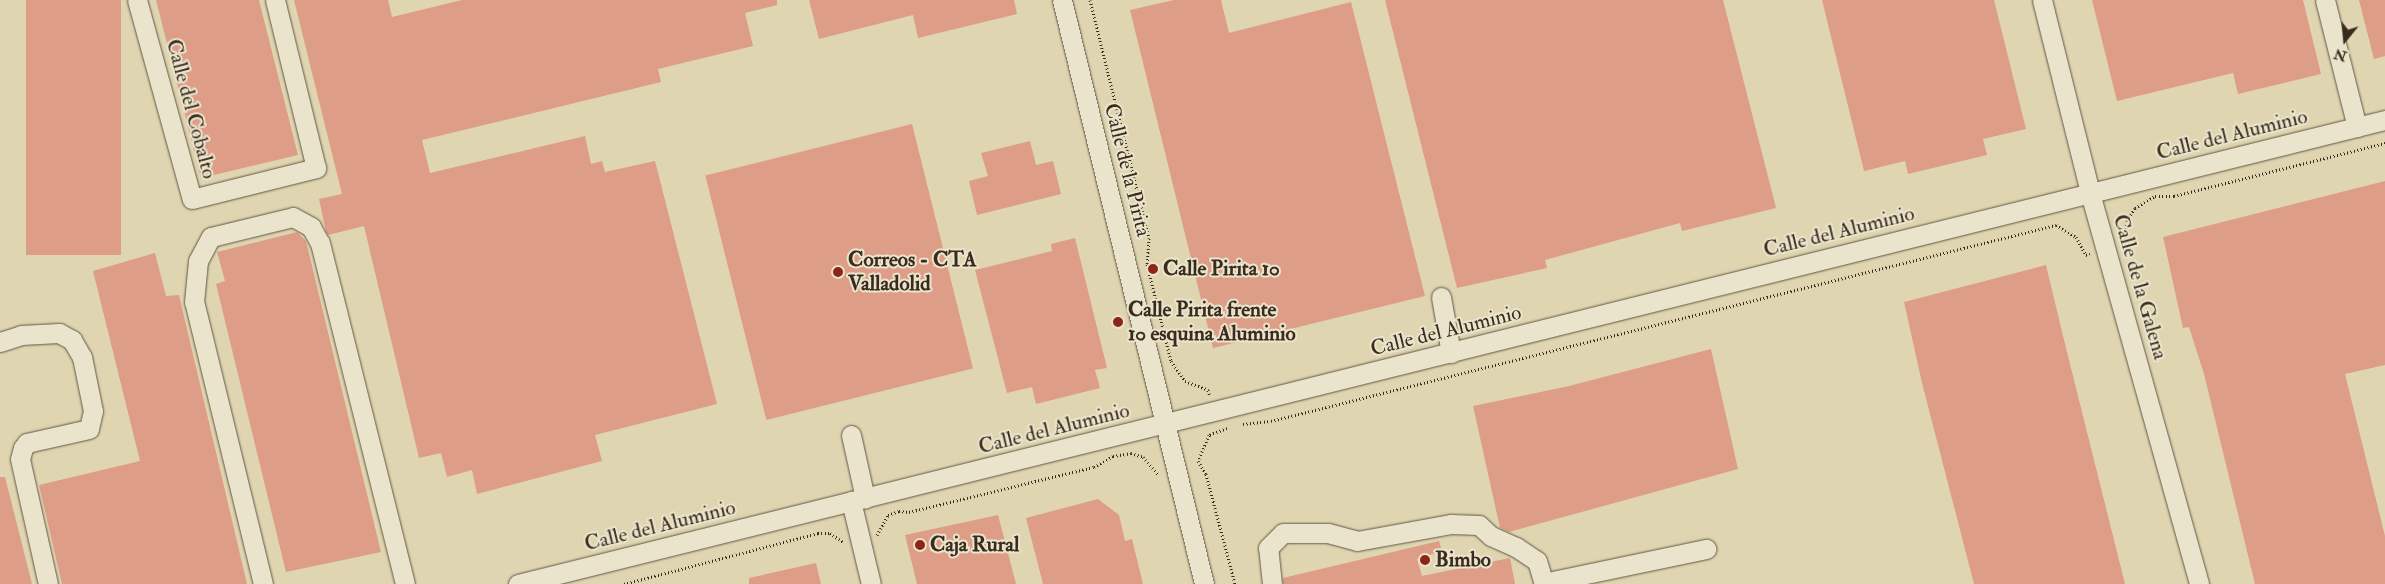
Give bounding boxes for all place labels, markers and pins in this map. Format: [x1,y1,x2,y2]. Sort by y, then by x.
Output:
place label: Correos - CTA Valladolid [848,247,977,297]
place label: Calle Pirita 10 [1163,256,1280,282]
marker: Calle Pirita 10 [1147,263,1159,275]
marker: Correos - CTA Valladolid [832,266,844,278]
place label: Calle Pirita frente 10 esquina Aluminio [1128,297,1296,347]
marker: Calle Pirita frente 10 esquina Aluminio [1112,316,1124,328]
place label: Caja Rural [930,532,1019,558]
marker: Caja Rural [914,539,926,551]
place label: Bimbo [1435,547,1491,573]
marker: Bimbo [1419,554,1431,566]

